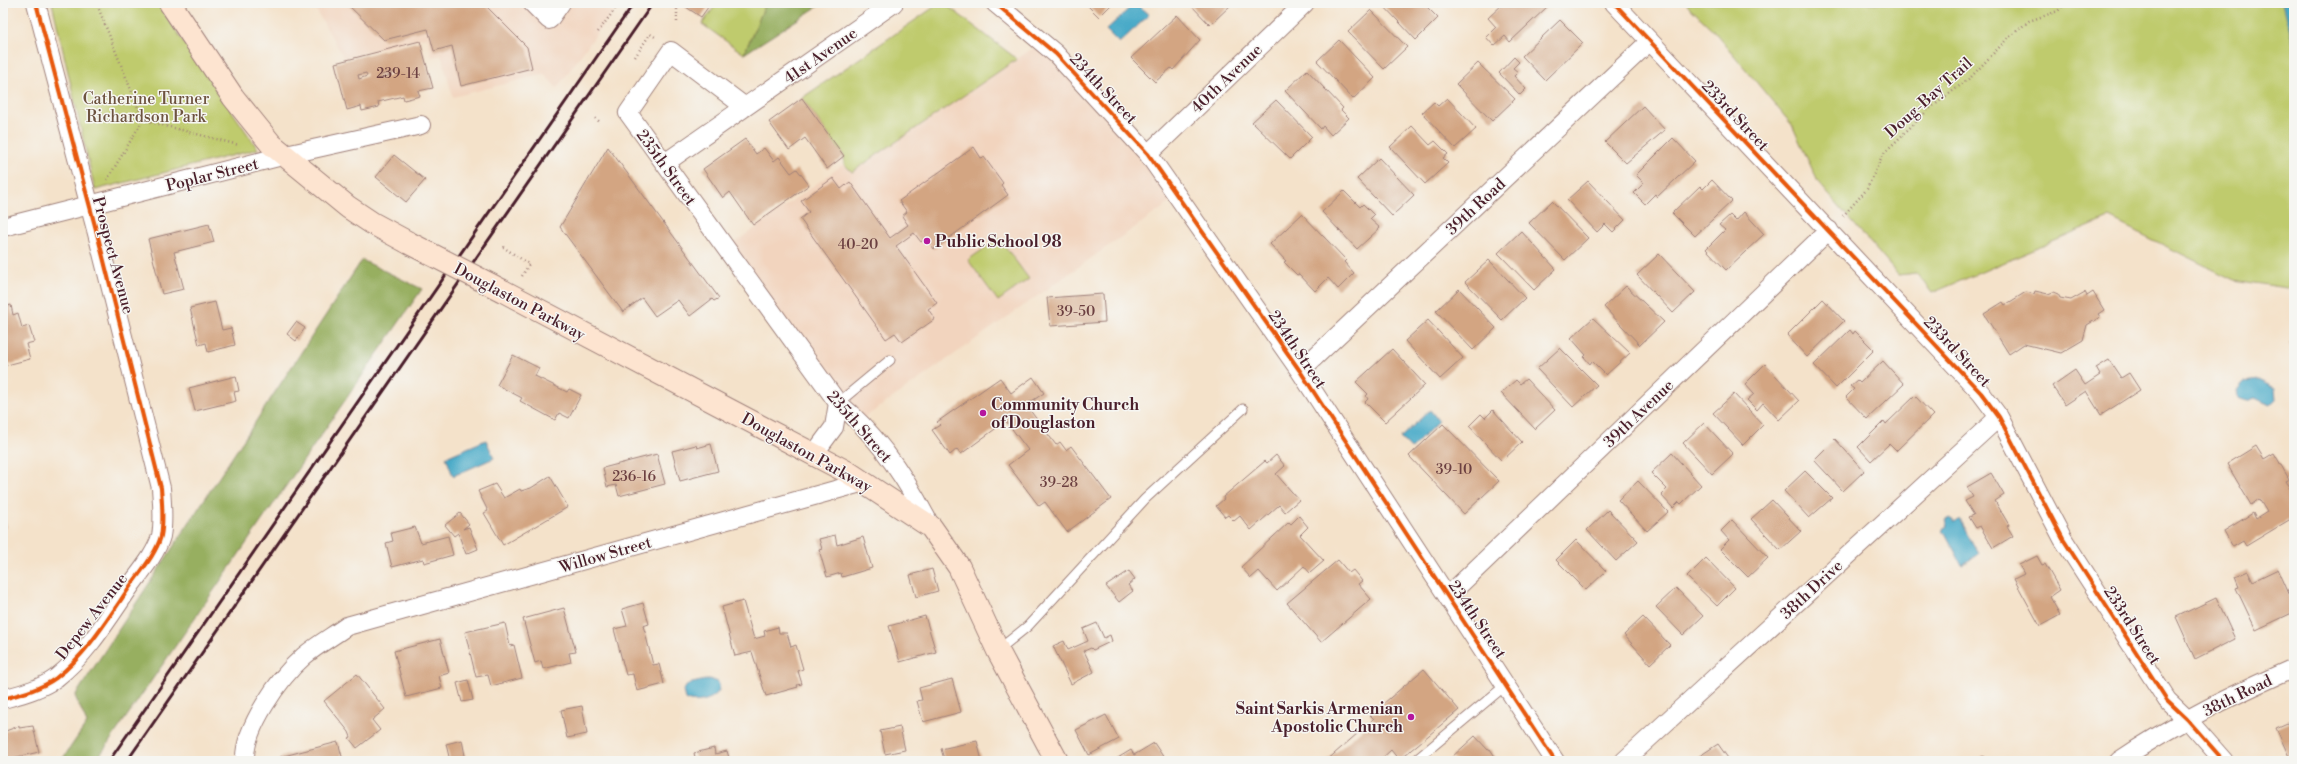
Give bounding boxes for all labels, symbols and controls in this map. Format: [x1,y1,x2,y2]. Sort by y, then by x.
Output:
street label: 41st Avenue [780,23,861,88]
street label: 40th Avenue [1187,40,1267,118]
street label: 234th Street [1065,49,1141,129]
street label: Doug-Bay Trail [1881,53,1977,142]
house number: 239-14 [376,65,420,83]
street label: 233rd Street [1697,76,1773,155]
park label: Catherine Turner Richardson Park [83,89,209,127]
street label: 235th Street [632,126,701,210]
street label: Poplar Street [164,154,261,196]
street label: 39th Road [1442,174,1510,239]
street label: Prospect Avenue [88,194,138,316]
place label: Public School 98 [935,232,1062,252]
house number: 40-20 [838,236,878,254]
marker: Public School 98 [922,236,932,246]
street label: Douglaston Parkway [450,259,589,345]
house number: 39-50 [1057,303,1095,321]
street label: 234th Street [1264,307,1331,393]
street label: 233rd Street [1919,312,1995,391]
street label: 39th Avenue [1599,375,1678,452]
street label: 235th Street [823,387,896,467]
place label: Community Church of Douglaston [991,395,1139,433]
marker: Community Church of Douglaston [978,408,988,418]
street label: Douglaston Parkway [738,409,876,497]
house number: 39-10 [1436,461,1472,479]
house number: 236-16 [612,468,656,486]
house number: 39-28 [1040,474,1078,492]
street label: Willow Street [556,532,654,578]
street label: 38th Drive [1776,556,1847,624]
street label: Depew Avenue [52,569,132,664]
street label: 234th Street [1444,577,1511,663]
street label: 233rd Street [2099,583,2165,669]
street label: 38th Road [2200,671,2275,721]
place label: Saint Sarkis Armenian Apostolic Church [1236,699,1403,737]
marker: Saint Sarkis Armenian Apostolic Church [1406,712,1416,722]

